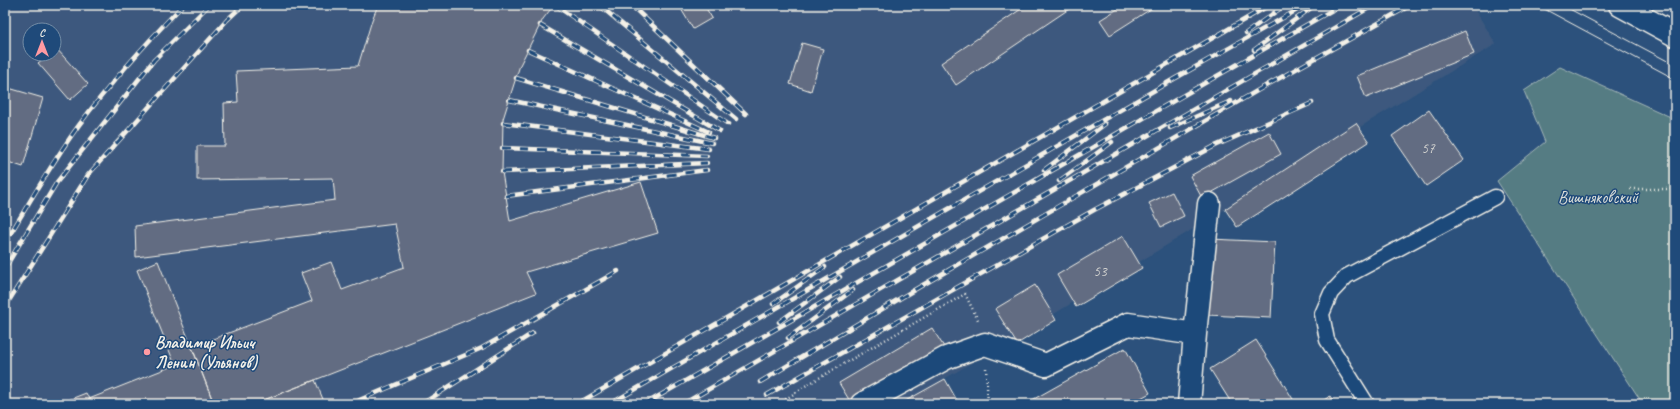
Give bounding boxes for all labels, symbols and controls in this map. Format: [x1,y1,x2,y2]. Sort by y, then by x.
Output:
north arrow [22,22,62,62]
text: С [39,25,46,39]
house number: 57 [1421,139,1436,158]
park label: Вишняковский [1558,187,1639,208]
house number: 53 [1093,262,1108,281]
place label: Владимир Ильич Ленин (Ульянов) [155,332,258,373]
marker: Владимир Ильич Ленин (Ульянов) [142,347,152,357]

